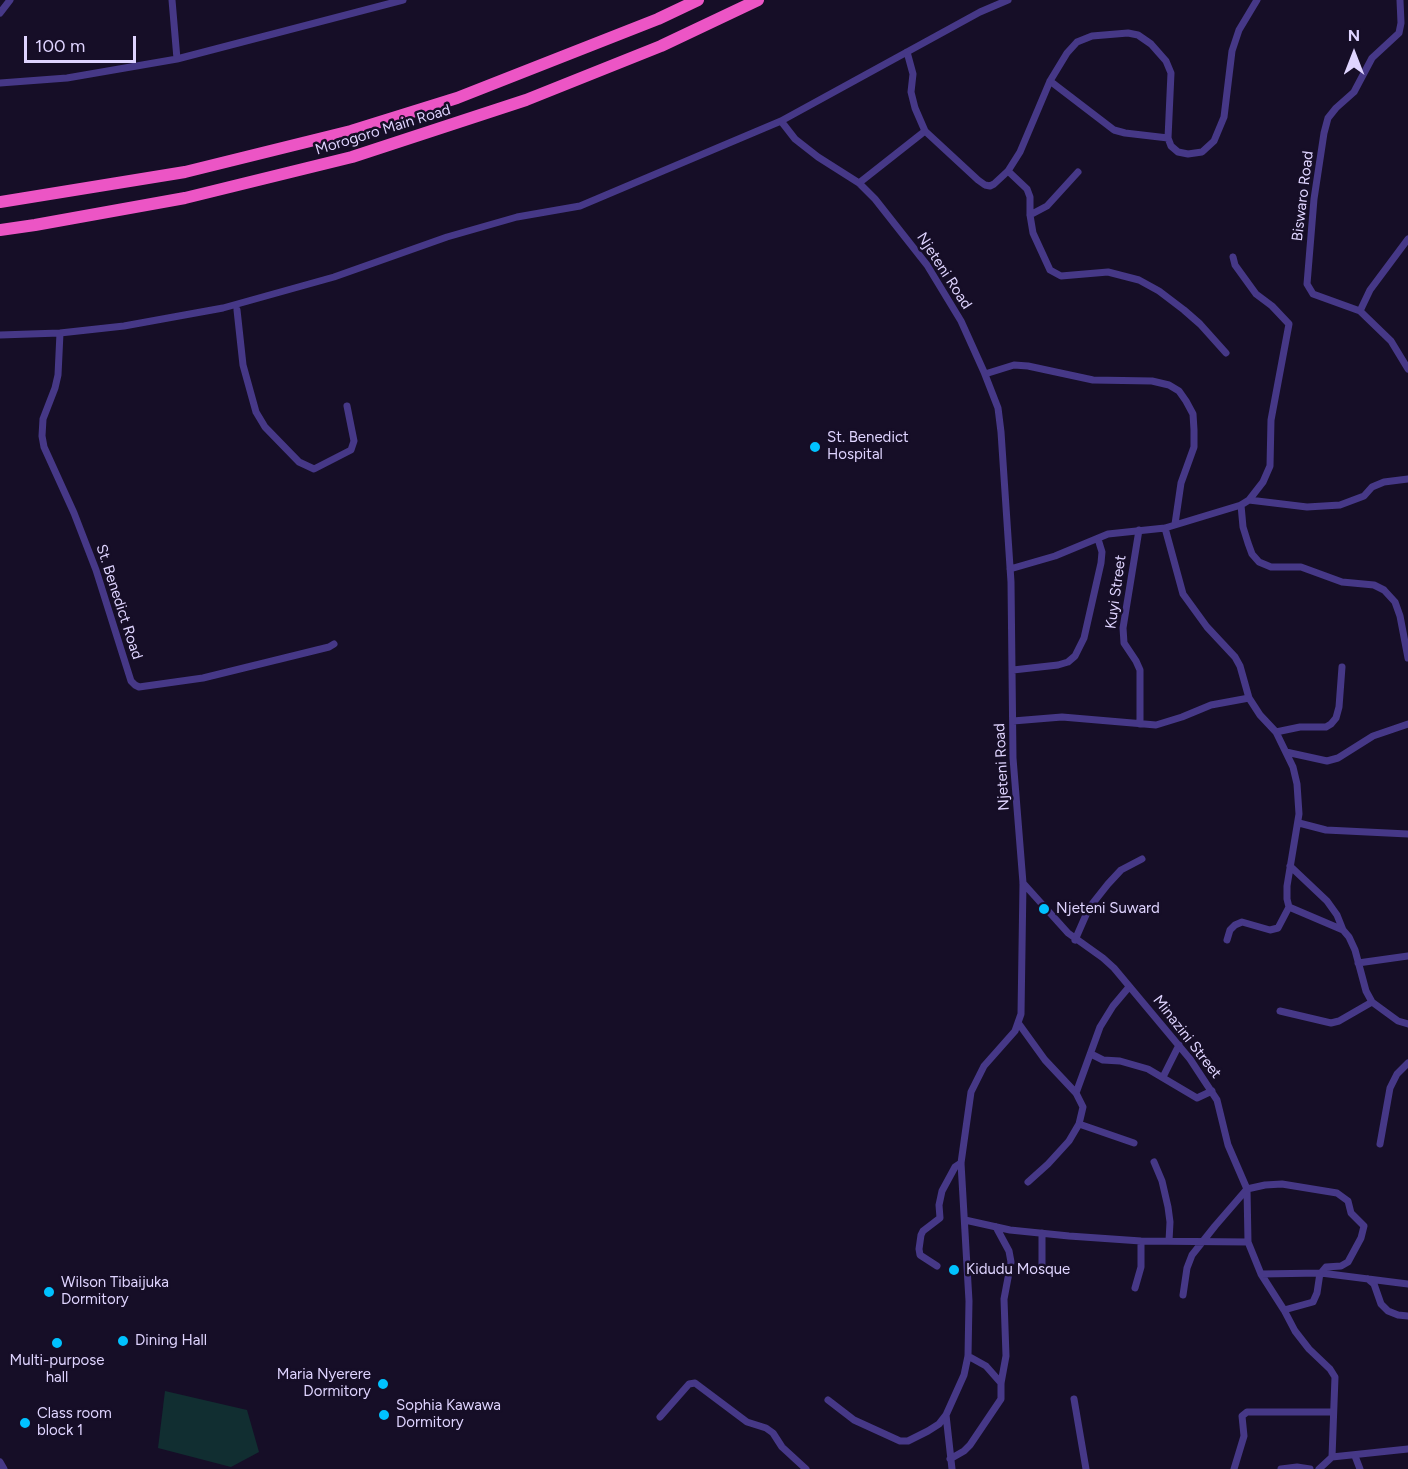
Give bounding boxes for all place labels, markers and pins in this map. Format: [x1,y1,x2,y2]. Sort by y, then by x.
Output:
place label: St. Benedict Hospital [827,429,909,464]
marker: St. Benedict Hospital [808,440,822,454]
place label: Njeteni Suward [1056,900,1160,918]
marker: Njeteni Suward [1037,902,1051,916]
place label: Kidudu Mosque [966,1261,1070,1279]
marker: Kidudu Mosque [947,1263,961,1277]
place label: Wilson Tibaijuka Dormitory [61,1274,169,1309]
marker: Wilson Tibaijuka Dormitory [42,1285,56,1299]
place label: Dining Hall [135,1332,207,1350]
marker: Dining Hall [116,1334,130,1348]
marker: Multi-purpose hall [50,1336,64,1350]
place label: Multi-purpose hall [10,1352,104,1387]
place label: Maria Nyerere Dormitory [277,1366,371,1401]
marker: Maria Nyerere Dormitory [376,1377,390,1391]
place label: Sophia Kawawa Dormitory [396,1397,501,1432]
place label: Class room block 1 [37,1405,112,1440]
marker: Sophia Kawawa Dormitory [377,1408,391,1422]
marker: Class room block 1 [18,1416,32,1430]

